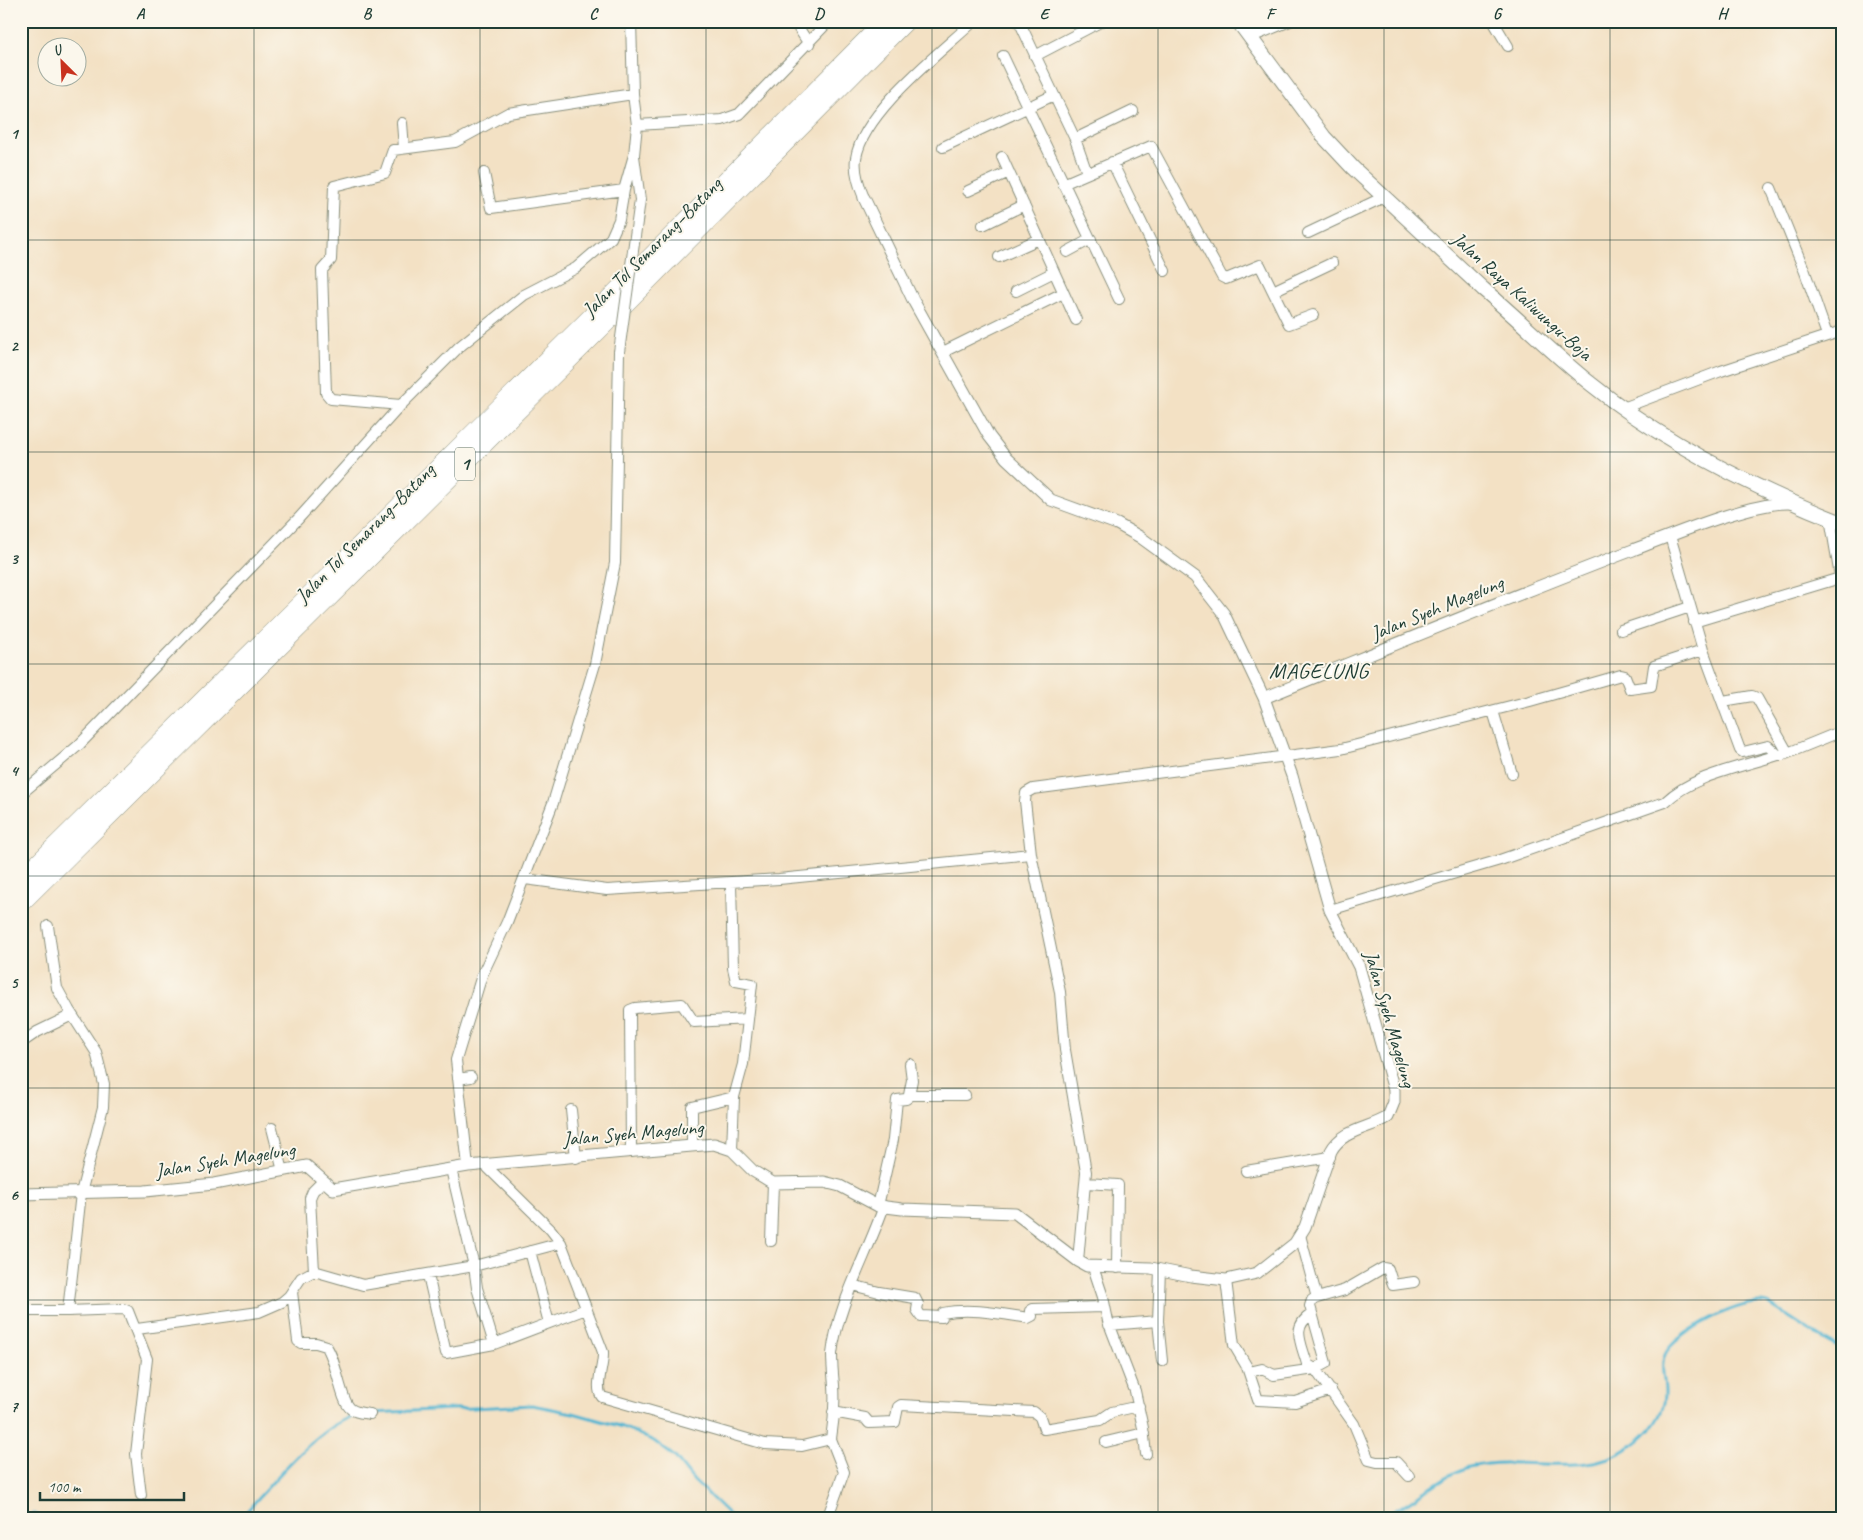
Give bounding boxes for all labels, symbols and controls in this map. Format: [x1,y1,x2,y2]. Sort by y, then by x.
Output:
text: A [136,4,146,24]
text: B [363,4,373,24]
text: C [589,4,599,24]
text: D [814,4,825,24]
text: E [1040,4,1051,24]
text: F [1266,4,1277,24]
text: G [1493,4,1503,24]
text: H [1717,4,1729,24]
north arrow [38,38,88,88]
text: U [50,40,66,60]
text: 1 [10,124,19,144]
street label: Jalan Tol Semarang–Batang [576,171,728,323]
street label: Jalan Raya Kaliwungu-Boja [1446,226,1599,367]
text: 2 [10,336,19,356]
road number: 1 [455,448,475,480]
street label: Jalan Tol Semarang–Batang [289,457,441,609]
text: 3 [10,549,19,569]
street label: Jalan Syeh Magelung [1366,569,1509,646]
district label: MAGELUNG [1269,657,1370,685]
text: 4 [10,761,19,781]
street label: Jalan Syeh Magelung [1358,947,1422,1092]
text: 5 [11,973,20,993]
street label: Jalan Syeh Magelung [561,1114,706,1152]
street label: Jalan Syeh Magelung [153,1136,298,1184]
text: 6 [10,1185,19,1205]
text: 7 [10,1397,19,1417]
scale bar [40,1470,184,1502]
text: 100 m [48,1478,82,1497]

